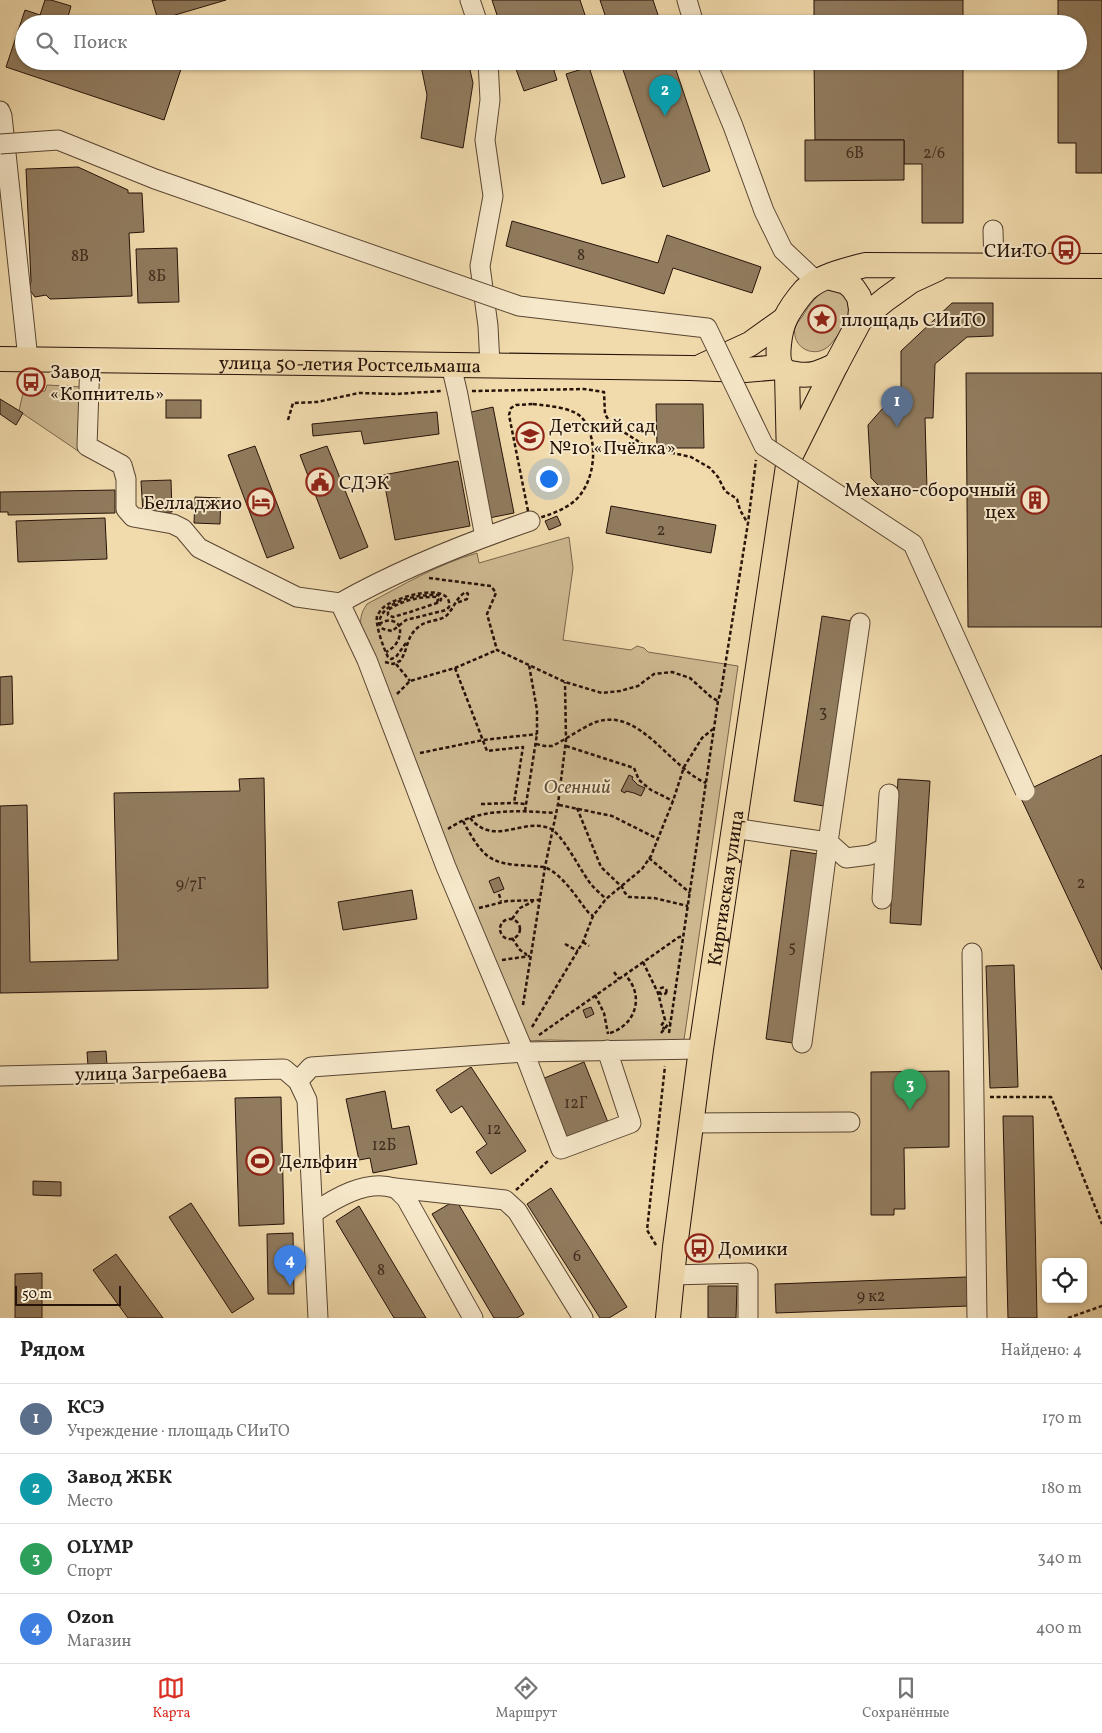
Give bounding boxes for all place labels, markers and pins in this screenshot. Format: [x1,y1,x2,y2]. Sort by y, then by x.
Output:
pin: 2 [649,75,681,116]
bus stop icon: СИиТО [1051,235,1081,265]
place label: СИиТО [984,239,1047,265]
place icon: площадь СИиТО [807,304,837,334]
place label: площадь СИиТО [841,308,986,334]
place label: Завод «Копнитель» [50,360,164,408]
bus stop icon: Завод «Копнитель» [16,367,46,397]
pin: 1 [881,386,913,427]
place label: Детский сад №10 «Пчёлка» [549,414,676,462]
school or university icon: Детский сад №10 «Пчёлка» [515,421,545,451]
public building icon: СДЭК [305,467,335,497]
place label: СДЭК [339,471,389,497]
place label: Механо-сборочный цех [844,478,1016,526]
building icon: Механо-сборочный цех [1020,485,1050,515]
hotel icon: Белладжио [246,487,276,517]
place label: Белладжио [144,491,242,517]
pin: 3 [894,1069,926,1110]
sports icon: Дельфин [245,1146,275,1176]
place label: Дельфин [279,1150,358,1176]
bus stop icon: Домики [684,1233,714,1263]
place label: Домики [718,1237,788,1263]
pin: 4 [274,1245,306,1286]

